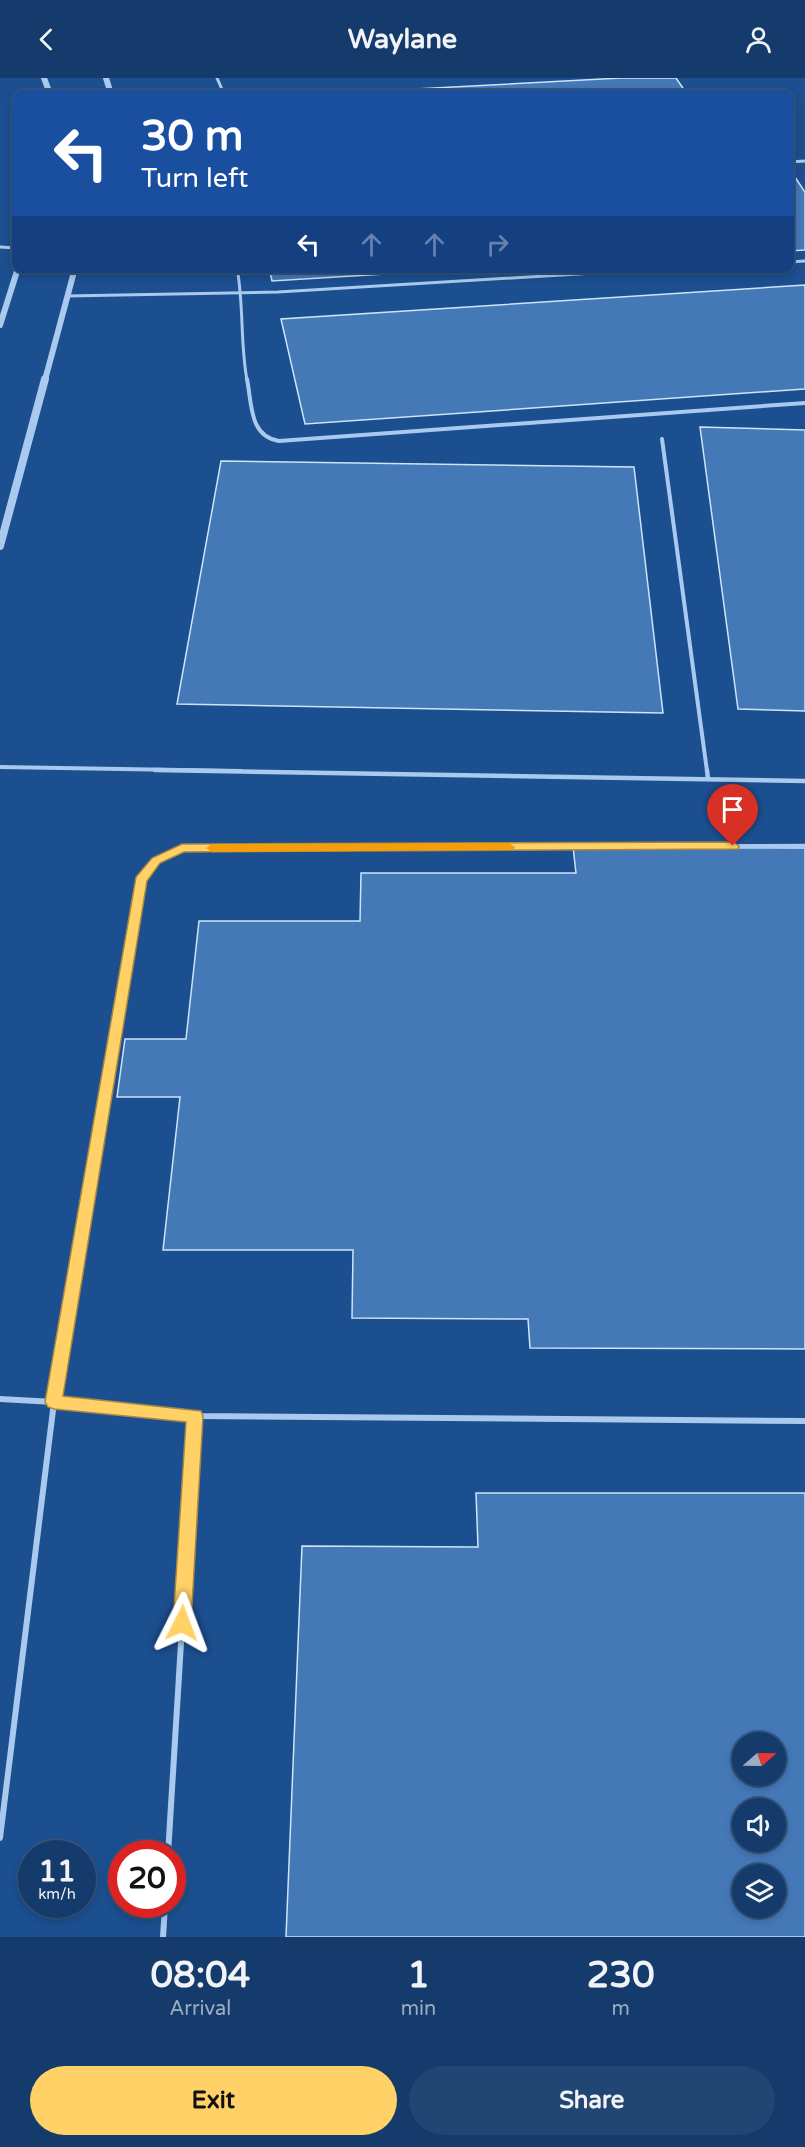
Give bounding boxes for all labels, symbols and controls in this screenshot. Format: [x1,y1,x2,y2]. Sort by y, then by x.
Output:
icon: back [30,23,63,56]
text: Waylane [348,23,457,56]
icon: person [742,23,775,56]
text: 30 m [141,111,243,162]
icon: left [42,114,120,192]
text: Turn left [141,162,248,195]
icon: left [292,228,325,261]
icon: ahead [355,228,388,261]
icon: ahead [418,228,451,261]
icon: right [481,228,514,261]
pin [707,784,758,846]
icon: arrive [716,793,749,826]
position arrow [150,1591,214,1655]
north arrow [732,1732,786,1786]
map controls [732,1732,786,1918]
button: sound [732,1798,786,1852]
speed limit sign: 20 [108,1840,186,1918]
text: 11 [38,1853,76,1890]
button: layers [732,1864,786,1918]
text: km/h [38,1885,76,1903]
text: 08:04 [150,1954,250,1997]
text: 1 [407,1954,430,1997]
text: 230 [587,1954,655,1997]
text: Arrival [169,1997,231,2021]
text: min [401,1997,436,2021]
text: m [611,1997,630,2021]
button: Exit [30,2066,397,2135]
button: Share [409,2066,775,2135]

